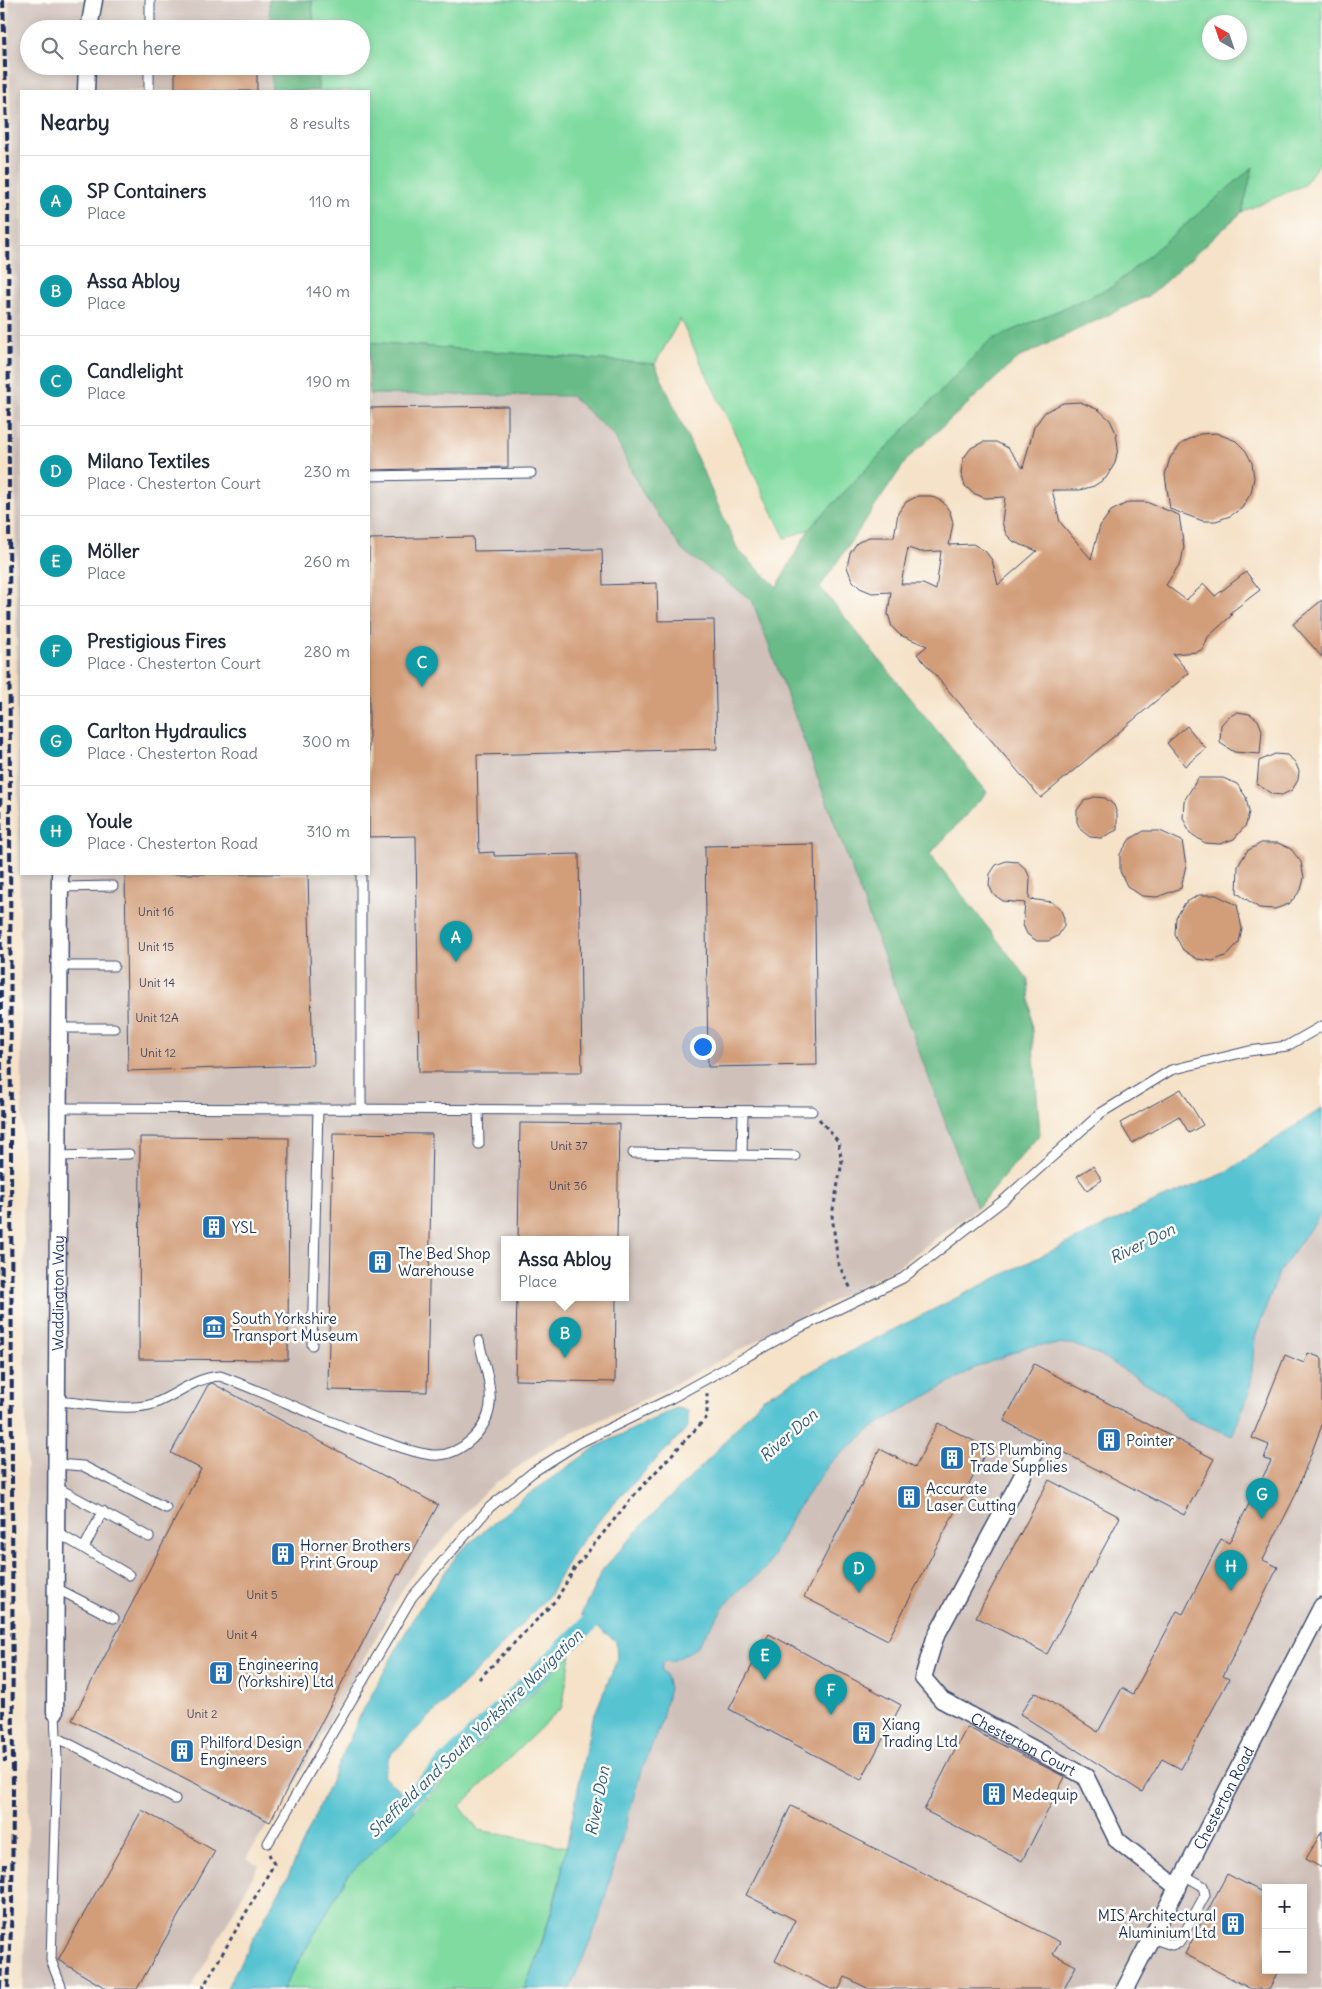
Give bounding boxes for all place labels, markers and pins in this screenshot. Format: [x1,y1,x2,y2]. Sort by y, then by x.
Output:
pin: C [406,646,438,687]
pin: A [440,921,472,962]
building icon: YSL [201,1214,227,1240]
place label: YSL [232,1218,257,1237]
place label: The Bed Shop Warehouse [398,1244,490,1280]
building icon: The Bed Shop Warehouse [367,1249,393,1275]
place label: South Yorkshire Transport Museum [232,1309,358,1345]
museum icon: South Yorkshire Transport Museum [201,1314,227,1340]
pin: B [549,1317,581,1358]
building icon: Pointer [1096,1427,1122,1453]
place label: Pointer [1126,1431,1174,1450]
place label: PTS Plumbing Trade Supplies [970,1440,1068,1476]
building icon: PTS Plumbing Trade Supplies [939,1445,965,1471]
pin: G [1246,1478,1278,1519]
place label: Accurate Laser Cutting [926,1479,1016,1515]
building icon: Accurate Laser Cutting [896,1484,922,1510]
place label: Horner Brothers Print Group [300,1536,411,1572]
building icon: Horner Brothers Print Group [270,1541,296,1567]
pin: H [1215,1550,1247,1591]
pin: D [843,1552,875,1593]
pin: E [749,1639,781,1680]
place label: Engineering (Yorkshire) Ltd [238,1655,334,1691]
building icon: Engineering (Yorkshire) Ltd [208,1660,234,1686]
pin: F [815,1674,847,1715]
place label: Xiang Trading Ltd [882,1715,958,1751]
building icon: Xiang Trading Ltd [851,1720,877,1746]
place label: Philford Design Engineers [200,1733,302,1769]
building icon: Philford Design Engineers [169,1738,195,1764]
building icon: Medequip [981,1781,1007,1807]
place label: Medequip [1012,1785,1078,1804]
place label: MIS Architectural Aluminium Ltd [1098,1906,1216,1942]
building icon: MIS Architectural Aluminium Ltd [1220,1911,1246,1937]

